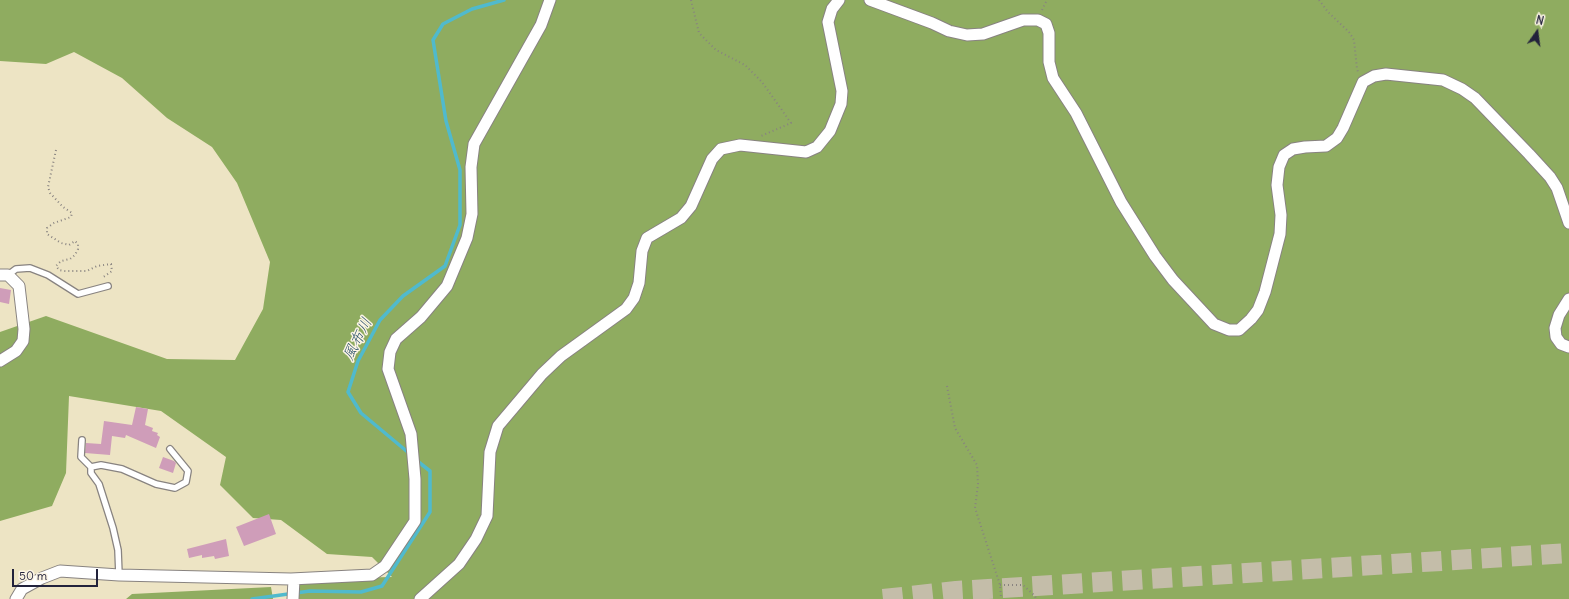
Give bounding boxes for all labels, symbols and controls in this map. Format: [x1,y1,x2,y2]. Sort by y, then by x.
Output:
north arrow [1517,12,1557,52]
text: N [1535,13,1545,28]
water label: 風布川 [340,315,376,363]
scale bar [14,561,100,587]
text: 50 m [19,568,47,583]

